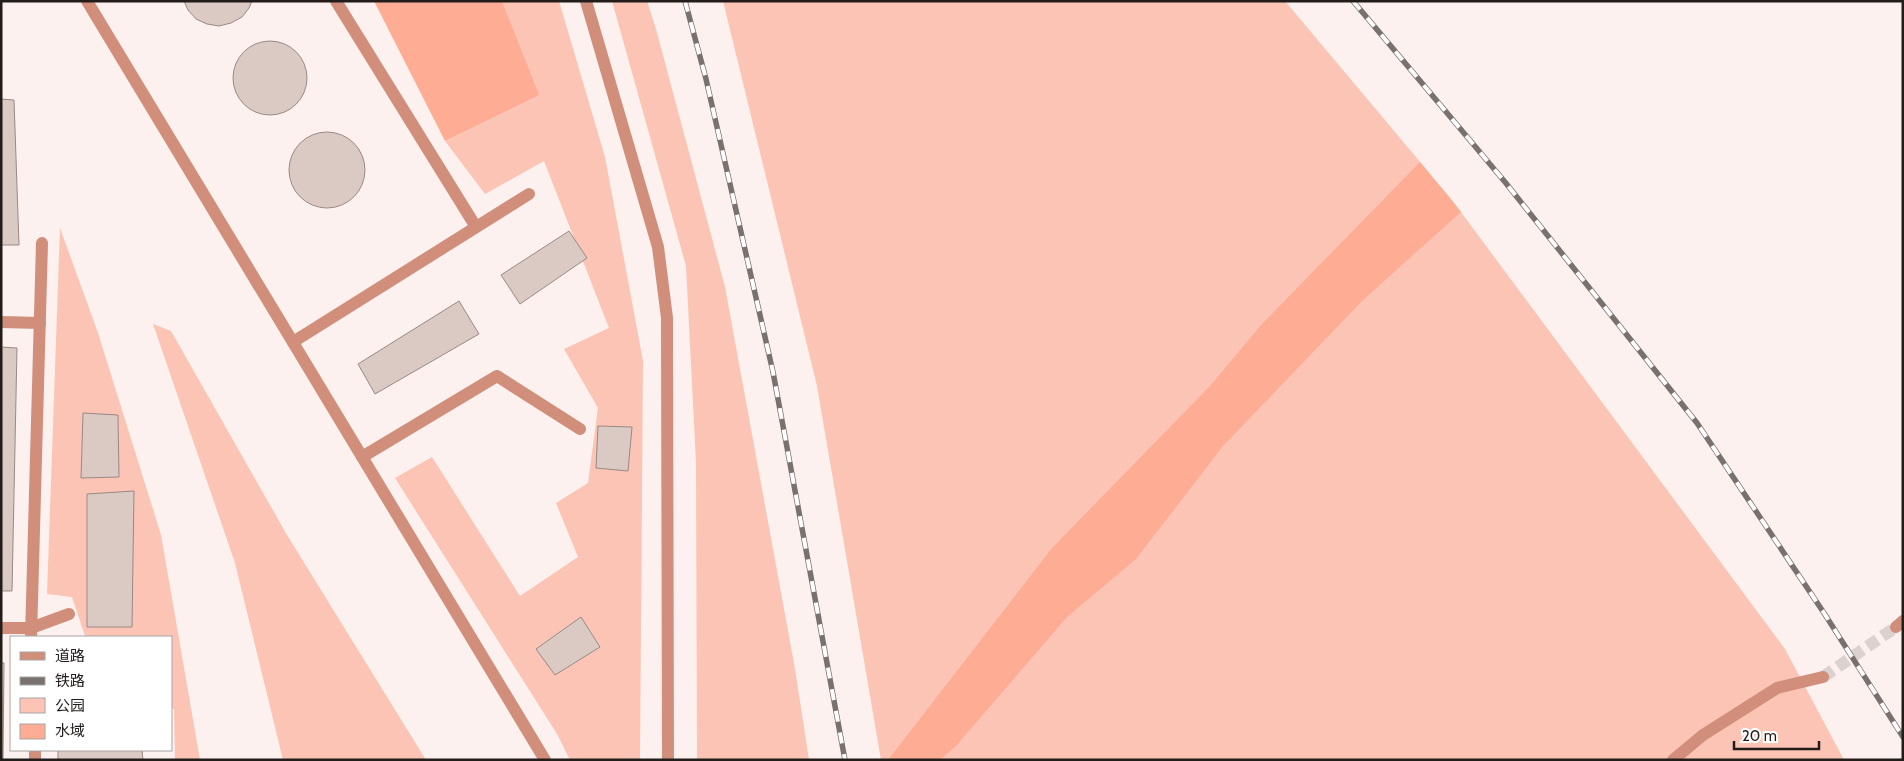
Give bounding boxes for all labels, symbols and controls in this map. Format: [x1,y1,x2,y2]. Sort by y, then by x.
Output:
legend [10,636,172,751]
text: 道路 [55,647,85,665]
text: 铁路 [55,672,85,690]
text: 公园 [55,697,85,715]
scale bar [1734,718,1819,750]
text: 水域 [55,722,85,740]
text: 20 m [1742,727,1777,745]

